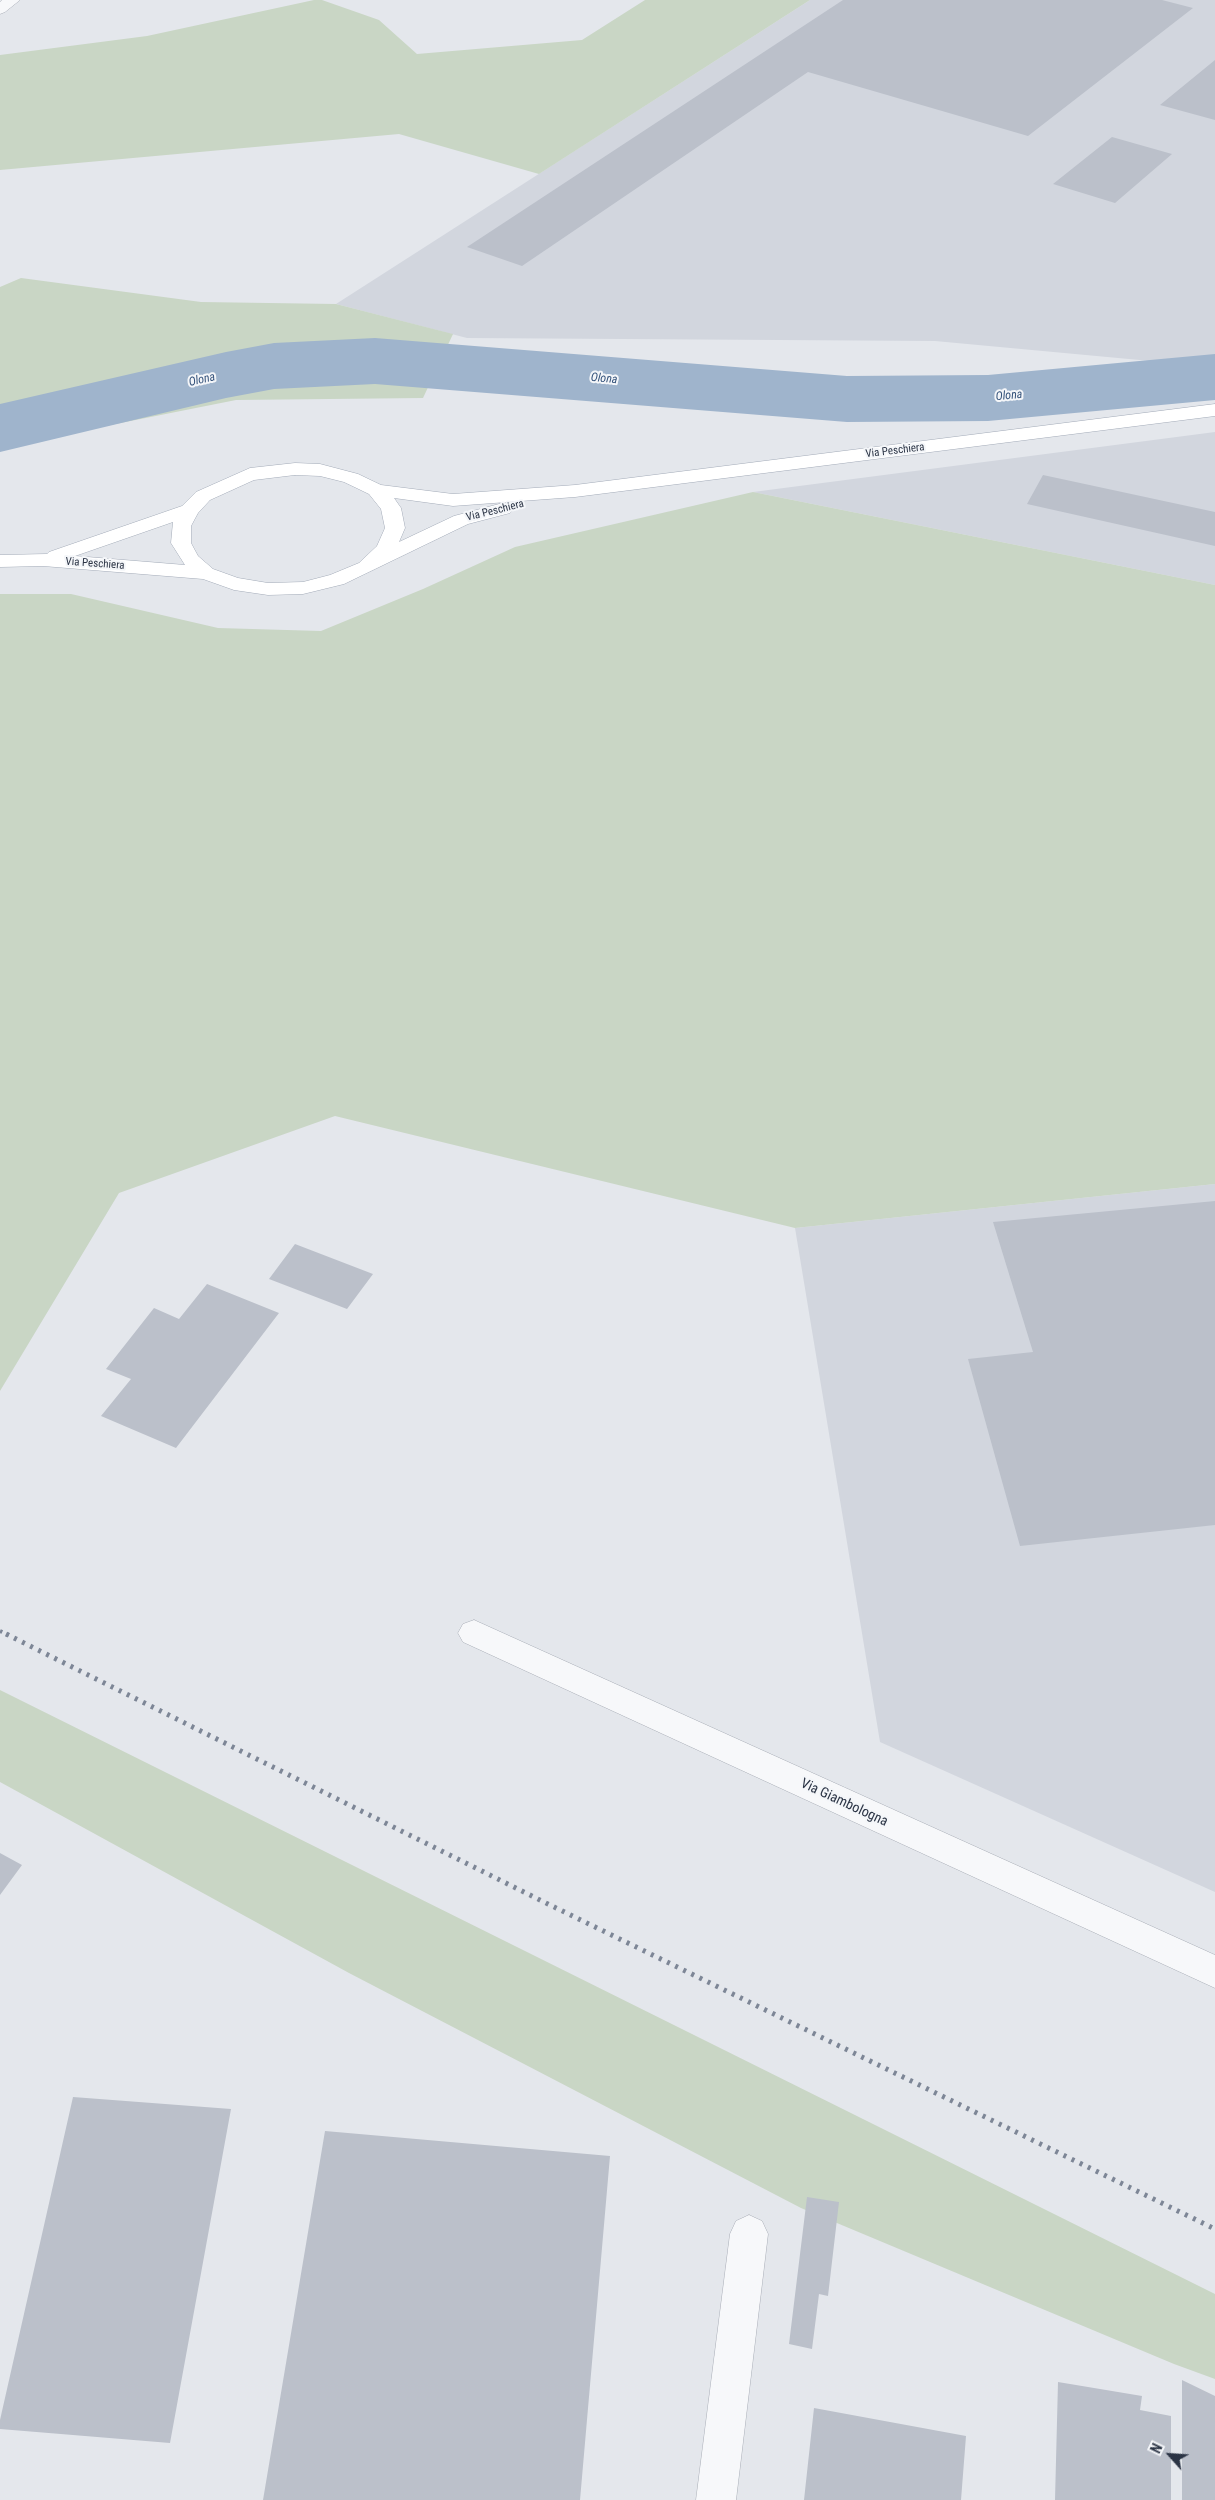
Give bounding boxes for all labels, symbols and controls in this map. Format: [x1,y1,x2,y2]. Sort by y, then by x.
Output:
water label: Olona [187,370,217,390]
water label: Olona [590,371,618,387]
water label: Olona [995,388,1023,404]
street label: Via Peschiera [865,441,925,461]
street label: Via Peschiera [465,497,525,525]
street label: Via Peschiera [65,555,125,573]
street label: Via Giambologna [798,1775,890,1831]
north arrow [1145,2430,1195,2480]
text: N [1147,2441,1166,2456]

